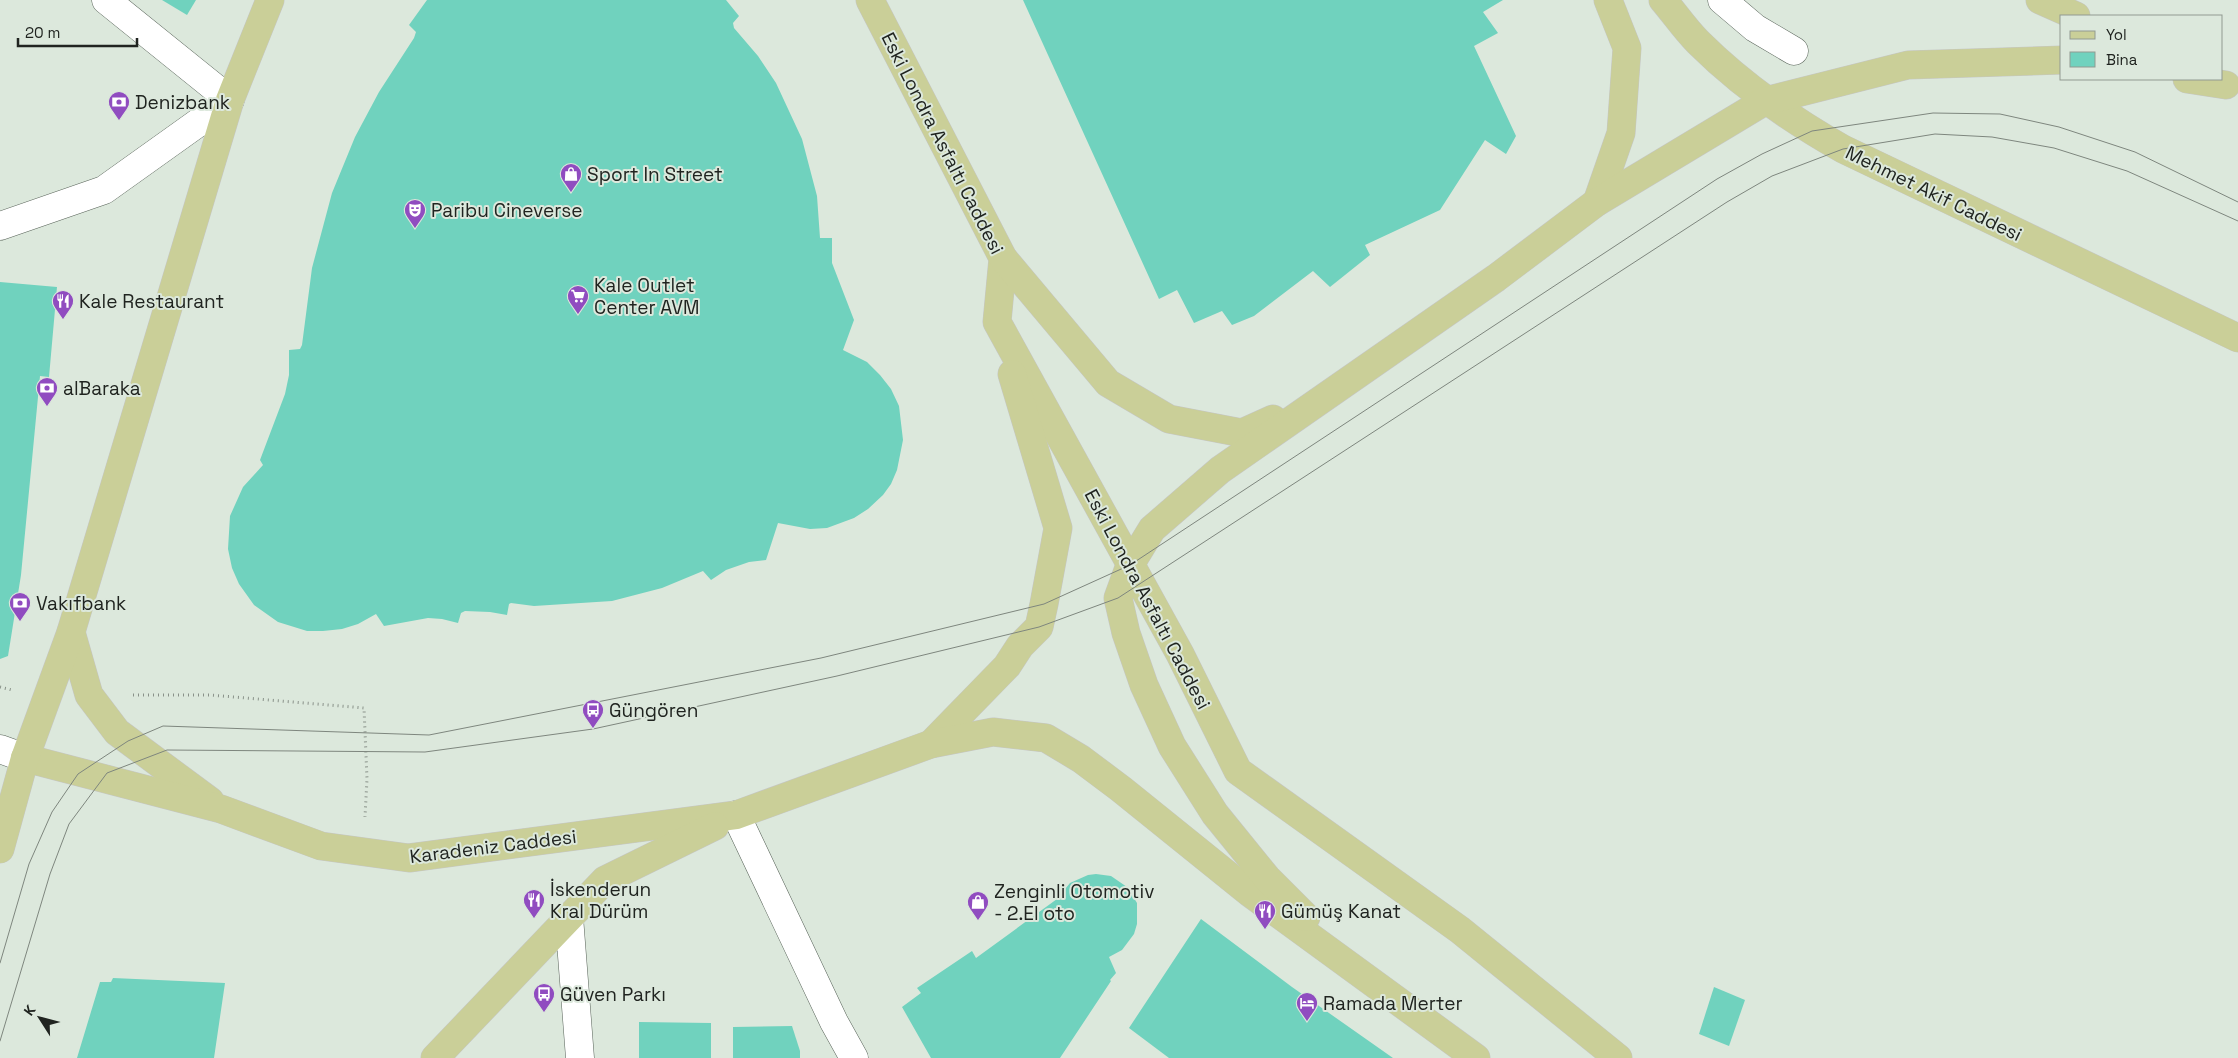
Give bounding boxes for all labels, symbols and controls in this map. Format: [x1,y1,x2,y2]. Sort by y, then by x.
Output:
scale bar [18,15,136,47]
legend [2060,15,2223,80]
text: 20 m [25,23,60,42]
text: Yol [2106,25,2127,44]
street label: Eski Londra Asfaltı Caddesi [876,28,1010,258]
text: Bina [2106,50,2138,69]
bank icon: Denizbank [107,90,131,121]
place label: Denizbank [135,90,230,115]
street label: Mehmet Akif Caddesi [1841,140,2026,247]
shop icon: Sport In Street [559,162,583,193]
place label: Sport In Street [587,162,723,187]
theatre icon: Paribu Cineverse [403,198,427,229]
place label: Paribu Cineverse [431,198,582,223]
place label: Kale Outlet Center AVM [594,273,699,320]
supermarket icon: Kale Outlet Center AVM [566,284,590,315]
restaurant icon: Kale Restaurant [51,289,75,320]
place label: Kale Restaurant [79,289,224,314]
bank icon: alBaraka [35,376,59,407]
place label: alBaraka [63,376,141,401]
street label: Eski Londra Asfaltı Caddesi [1079,485,1216,714]
bank icon: Vakıfbank [8,591,32,622]
place label: Vakıfbank [36,591,126,616]
bus stop icon: Güngören [581,698,605,729]
place label: Güngören [609,698,698,723]
street label: Karadeniz Caddesi [408,824,578,869]
place label: İskenderun Kral Dürüm [550,877,651,924]
place label: Zenginli Otomotiv - 2.El oto [994,879,1154,926]
restaurant icon: İskenderun Kral Dürüm [522,888,546,919]
shop icon: Zenginli Otomotiv - 2.El oto [966,890,990,921]
restaurant icon: Gümüş Kanat [1253,899,1277,930]
place label: Gümüş Kanat [1281,899,1401,924]
bus stop icon: Güven Parkı [532,982,556,1013]
place label: Güven Parkı [560,982,666,1007]
hotel icon: Ramada Merter [1295,991,1319,1022]
place label: Ramada Merter [1323,991,1463,1016]
north arrow [15,993,65,1043]
text: K [20,1001,39,1019]

